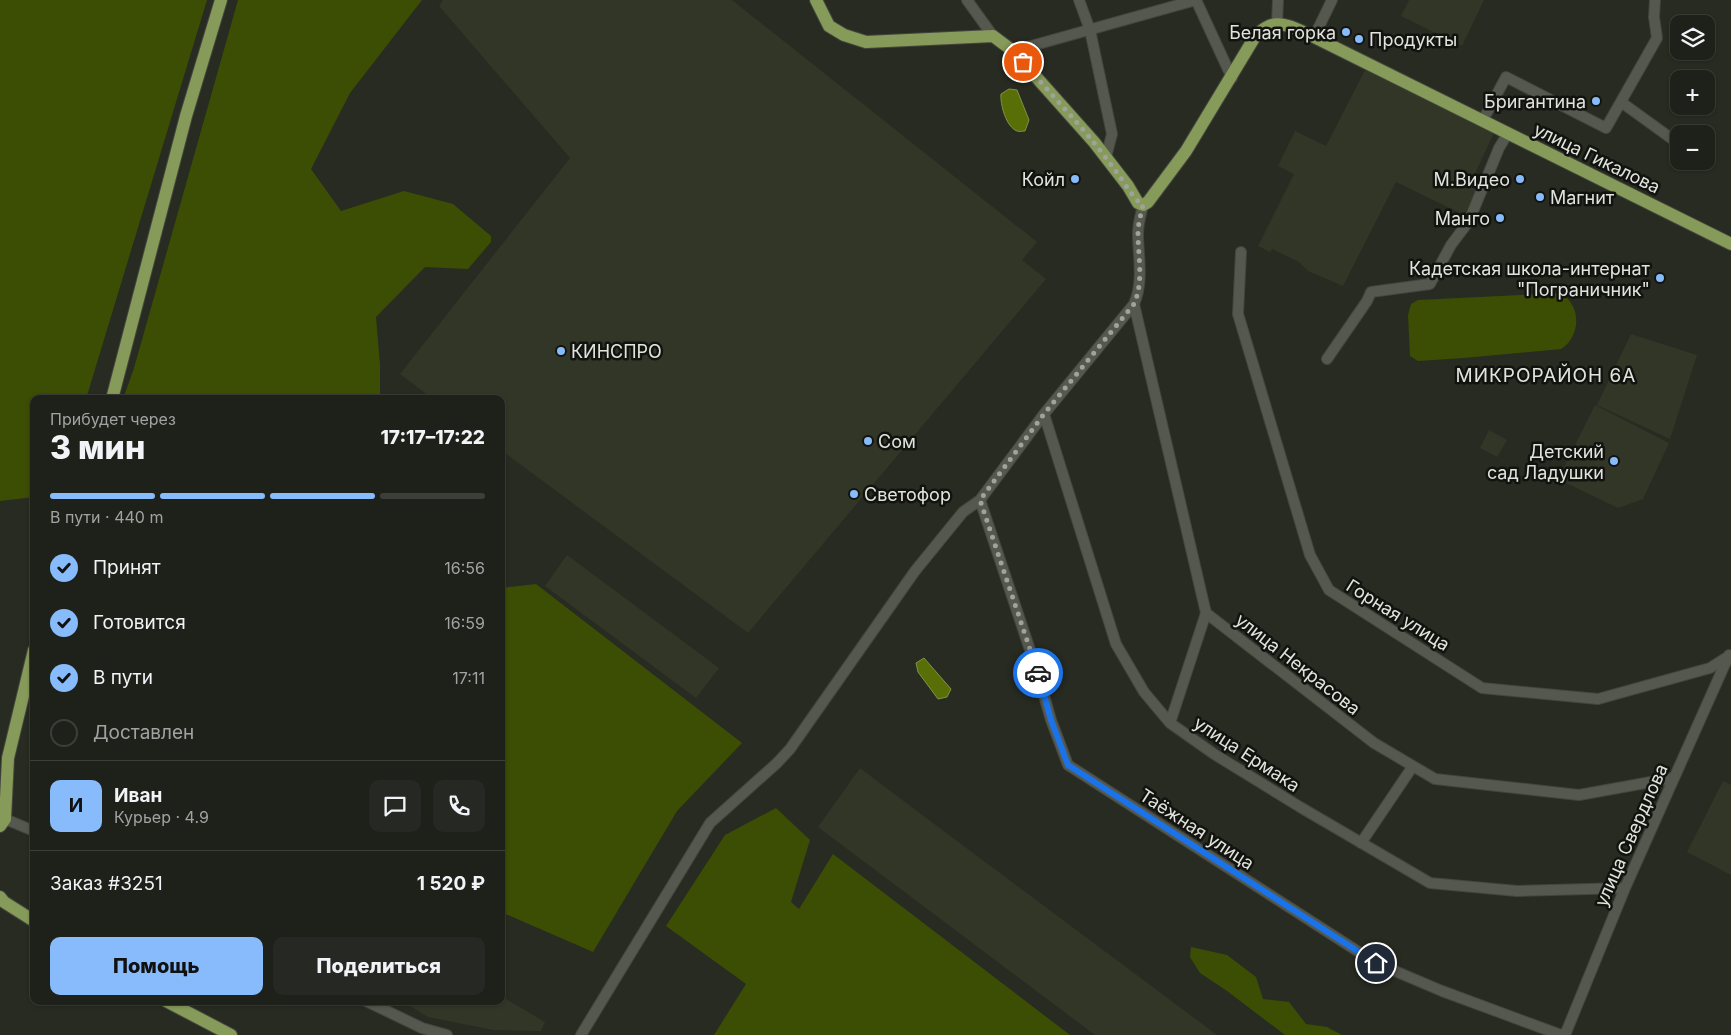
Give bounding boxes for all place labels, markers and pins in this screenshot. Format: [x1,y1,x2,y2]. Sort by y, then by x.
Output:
place label: Белая горка [1229,22,1336,43]
marker: Белая горка [1340,26,1352,38]
place label: Продукты [1369,29,1457,50]
marker: Продукты [1353,33,1365,45]
pin [1002,41,1044,83]
place label: Бригантина [1484,91,1586,112]
marker: Бригантина [1590,95,1602,107]
place label: Койл [1022,169,1065,190]
place label: М.Видео [1434,169,1510,190]
marker: Койл [1069,173,1081,185]
marker: М.Видео [1514,173,1526,185]
place label: Магнит [1550,187,1615,208]
marker: Магнит [1534,191,1546,203]
place label: Манго [1435,208,1490,229]
marker: Манго [1494,212,1506,224]
place label: Кадетская школа-интернат "Пограничник" [1409,258,1651,300]
marker: Кадетская школа-интернат "Пограничник" [1654,272,1666,284]
place label: КИНСПРО [571,341,662,362]
marker: КИНСПРО [555,345,567,357]
place label: Сом [878,431,916,452]
marker: Сом [862,435,874,447]
place label: Детский сад Ладушки [1487,441,1604,483]
marker: Детский сад Ладушки [1608,455,1620,467]
place label: Светофор [864,484,951,505]
marker: Светофор [848,488,860,500]
pin [1355,942,1397,984]

